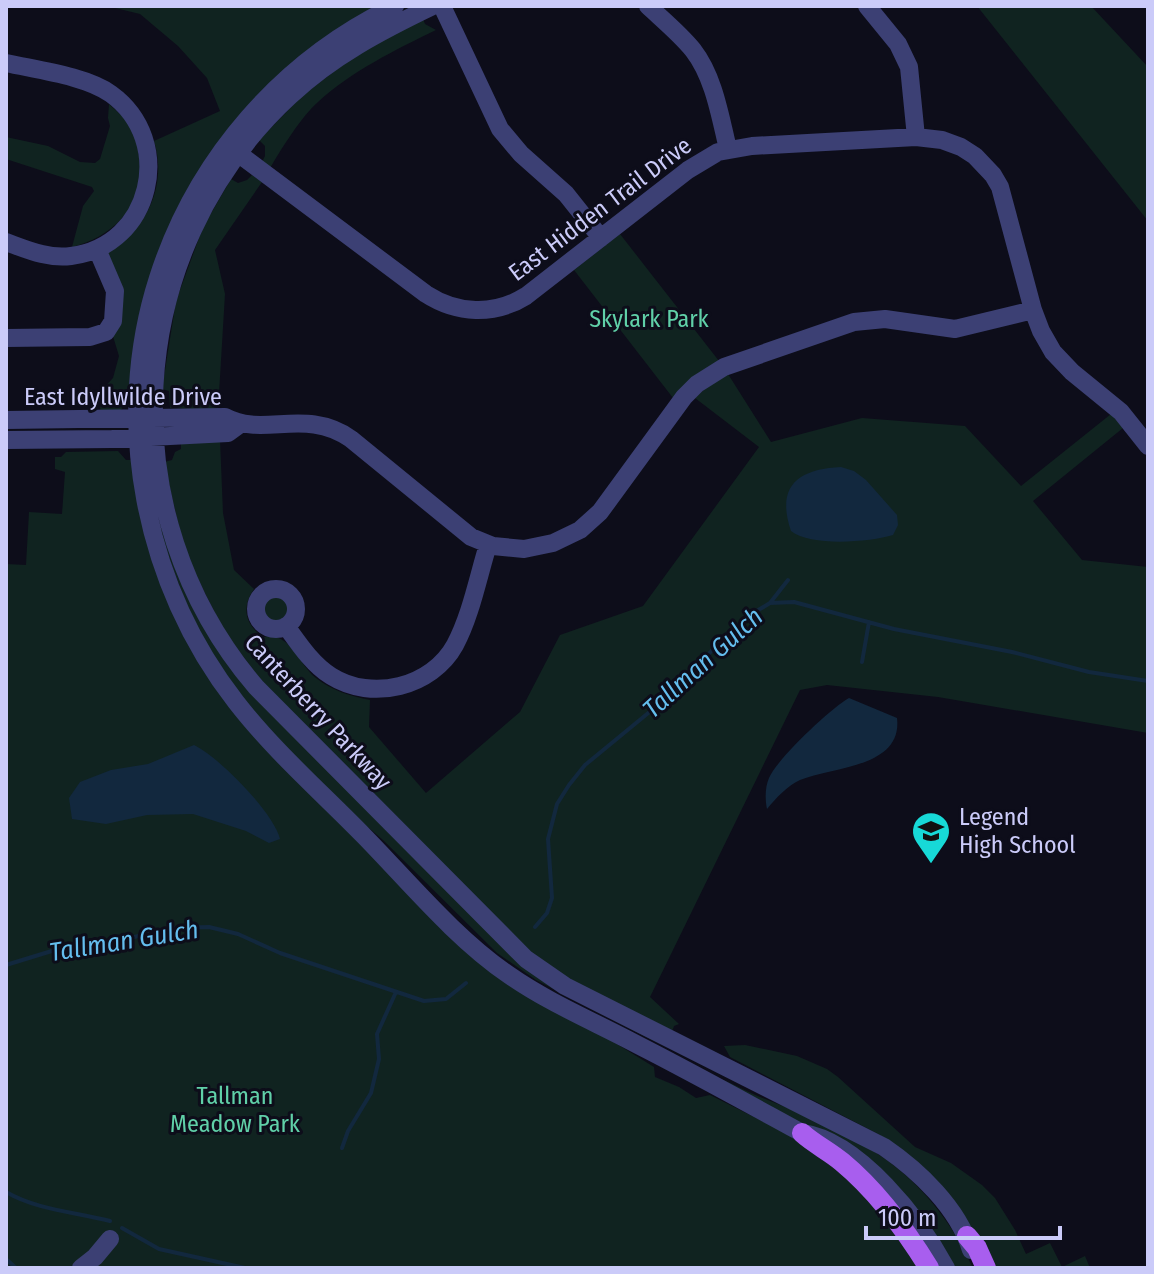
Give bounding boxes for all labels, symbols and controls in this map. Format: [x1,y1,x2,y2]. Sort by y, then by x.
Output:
street label: East Hidden Trail Drive [503,131,697,287]
park label: Skylark Park [589,305,710,333]
street label: East Idyllwilde Drive [24,383,222,411]
water label: Tallman Gulch [637,601,769,725]
street label: Canterberry Parkway [239,629,397,796]
place label: Legend High School [959,803,1076,859]
school or university icon: Legend High School [910,810,952,865]
water label: Tallman Gulch [47,914,201,968]
park label: Tallman Meadow Park [170,1082,301,1138]
scale bar [866,1190,1060,1240]
text: 100 m [878,1204,936,1232]

